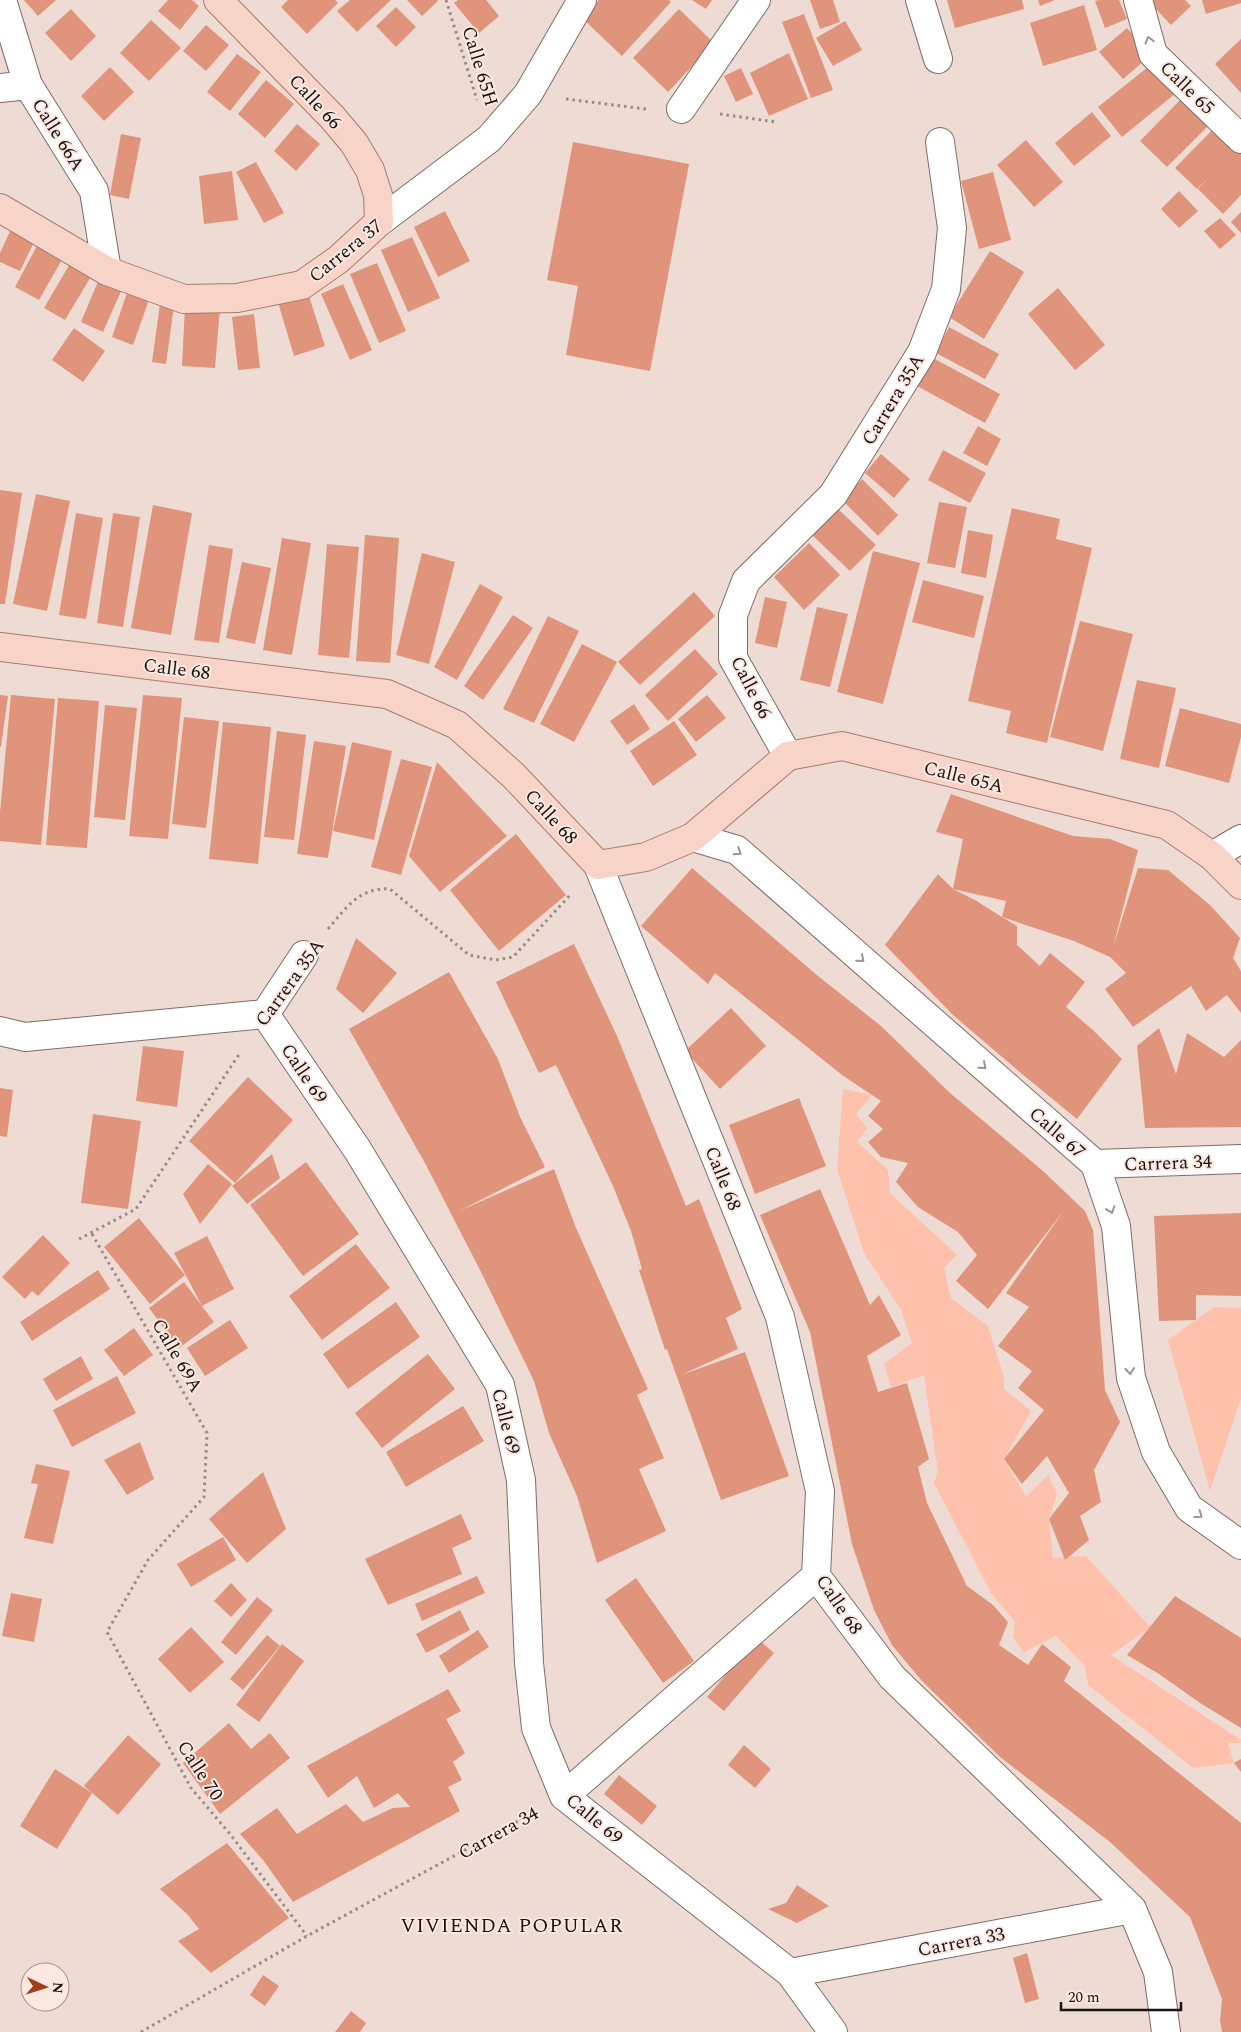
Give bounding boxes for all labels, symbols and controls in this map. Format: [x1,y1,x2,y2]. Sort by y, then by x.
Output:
street label: Calle 65H [454,23,505,110]
one-way arrow [1145,37,1155,45]
street label: Calle 65 [1153,54,1221,122]
street label: Calle 66 [281,68,348,136]
street label: Calle 66A [24,93,92,177]
street label: Carrera 37 [303,212,389,290]
street label: Carrera 35A [854,348,932,451]
street label: Calle 68 [142,651,212,688]
street label: Calle 66 [723,651,779,724]
street label: Calle 65A [921,754,1007,801]
street label: Calle 68 [517,783,584,851]
one-way arrow [733,846,742,856]
street label: Carrera 35A [248,933,332,1033]
one-way arrow [856,953,865,962]
street label: Calle 69 [273,1038,335,1110]
one-way arrow [978,1060,987,1069]
street label: Calle 67 [1022,1100,1092,1166]
street label: Calle 68 [697,1142,749,1215]
street label: Carrera 34 [1123,1147,1213,1180]
one-way arrow [1105,1206,1115,1214]
street label: Calle 69A [144,1313,210,1398]
one-way arrow [1125,1367,1135,1376]
street label: Calle 69 [483,1385,528,1457]
one-way arrow [1193,1510,1202,1518]
street label: Calle 68 [808,1569,870,1641]
street label: Calle 70 [169,1735,230,1807]
street label: Calle 69 [559,1786,629,1852]
street label: Carrera 34 [453,1799,545,1867]
district label: VIVIENDA POPULAR [400,1911,624,1941]
street label: Carrera 33 [915,1920,1008,1965]
north arrow [20,1962,70,2012]
scale bar [1061,1980,1181,2012]
text: N [47,1981,68,1994]
text: 20 m [1068,1986,1100,2009]

